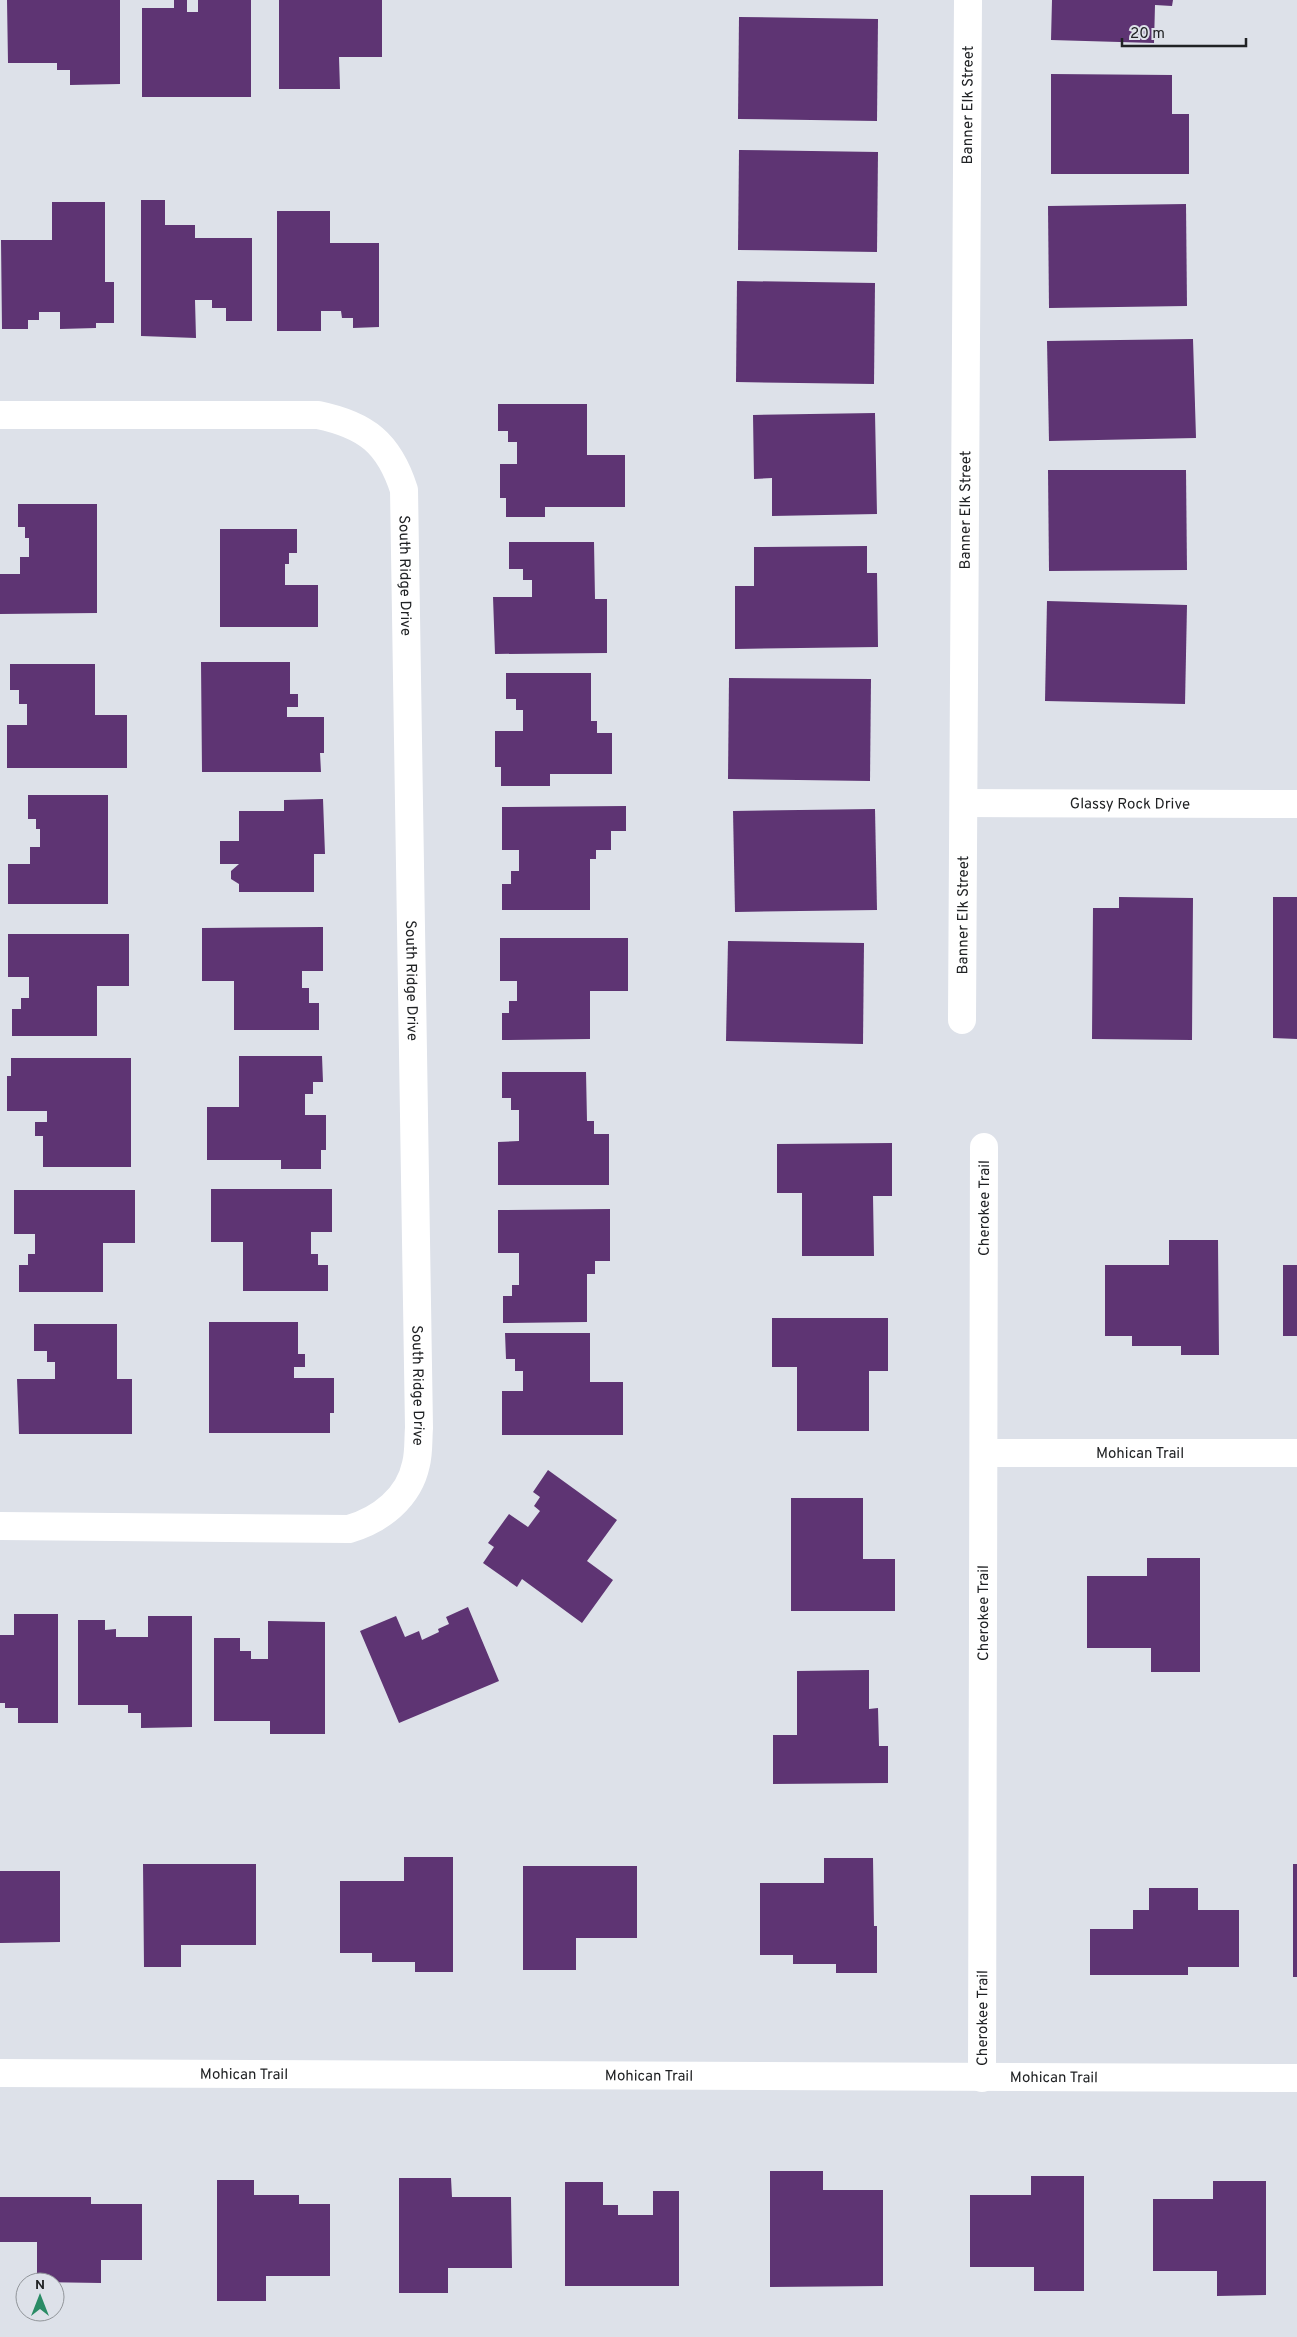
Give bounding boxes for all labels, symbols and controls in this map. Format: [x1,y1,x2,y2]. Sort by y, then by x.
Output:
scale bar [1122,15,1246,47]
text: 20 m [1130,25,1165,44]
street label: Banner Elk Street [959,46,979,164]
street label: Banner Elk Street [957,451,976,569]
street label: South Ridge Drive [393,515,414,636]
street label: Glassy Rock Drive [1070,795,1190,815]
street label: Banner Elk Street [954,856,974,974]
street label: South Ridge Drive [400,920,421,1041]
street label: Cherokee Trail [976,1160,995,1256]
street label: South Ridge Drive [406,1325,427,1446]
street label: Mohican Trail [1096,1445,1184,1464]
street label: Cherokee Trail [975,1565,994,1661]
street label: Cherokee Trail [974,1970,993,2066]
street label: Mohican Trail [200,2066,288,2085]
street label: Mohican Trail [605,2067,693,2087]
street label: Mohican Trail [1010,2069,1098,2088]
north arrow [15,2272,65,2322]
text: N [35,2277,45,2294]

